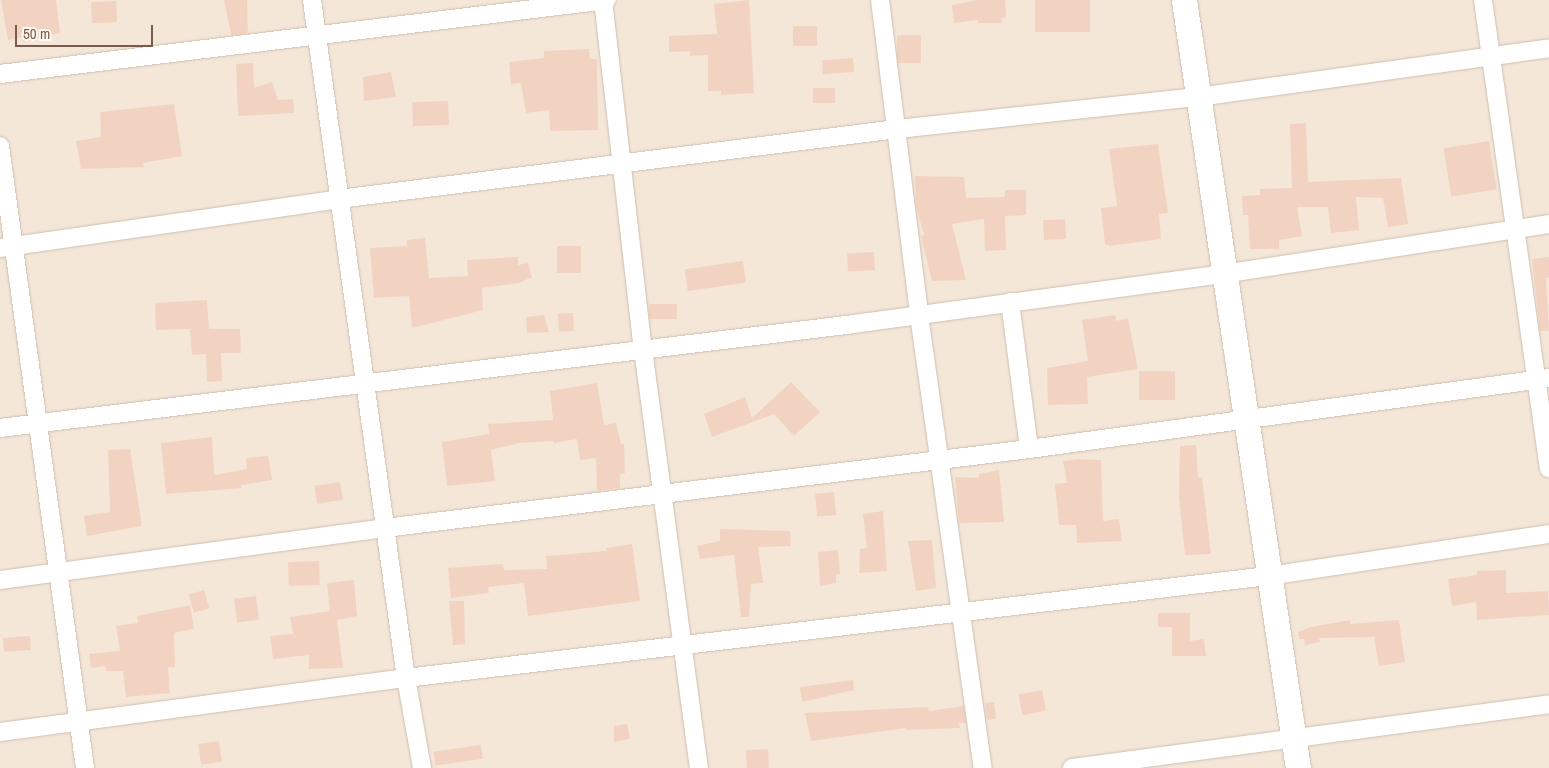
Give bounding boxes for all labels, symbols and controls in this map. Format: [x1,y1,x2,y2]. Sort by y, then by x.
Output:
scale bar [18,15,155,47]
text: 50 m [23,23,50,44]

